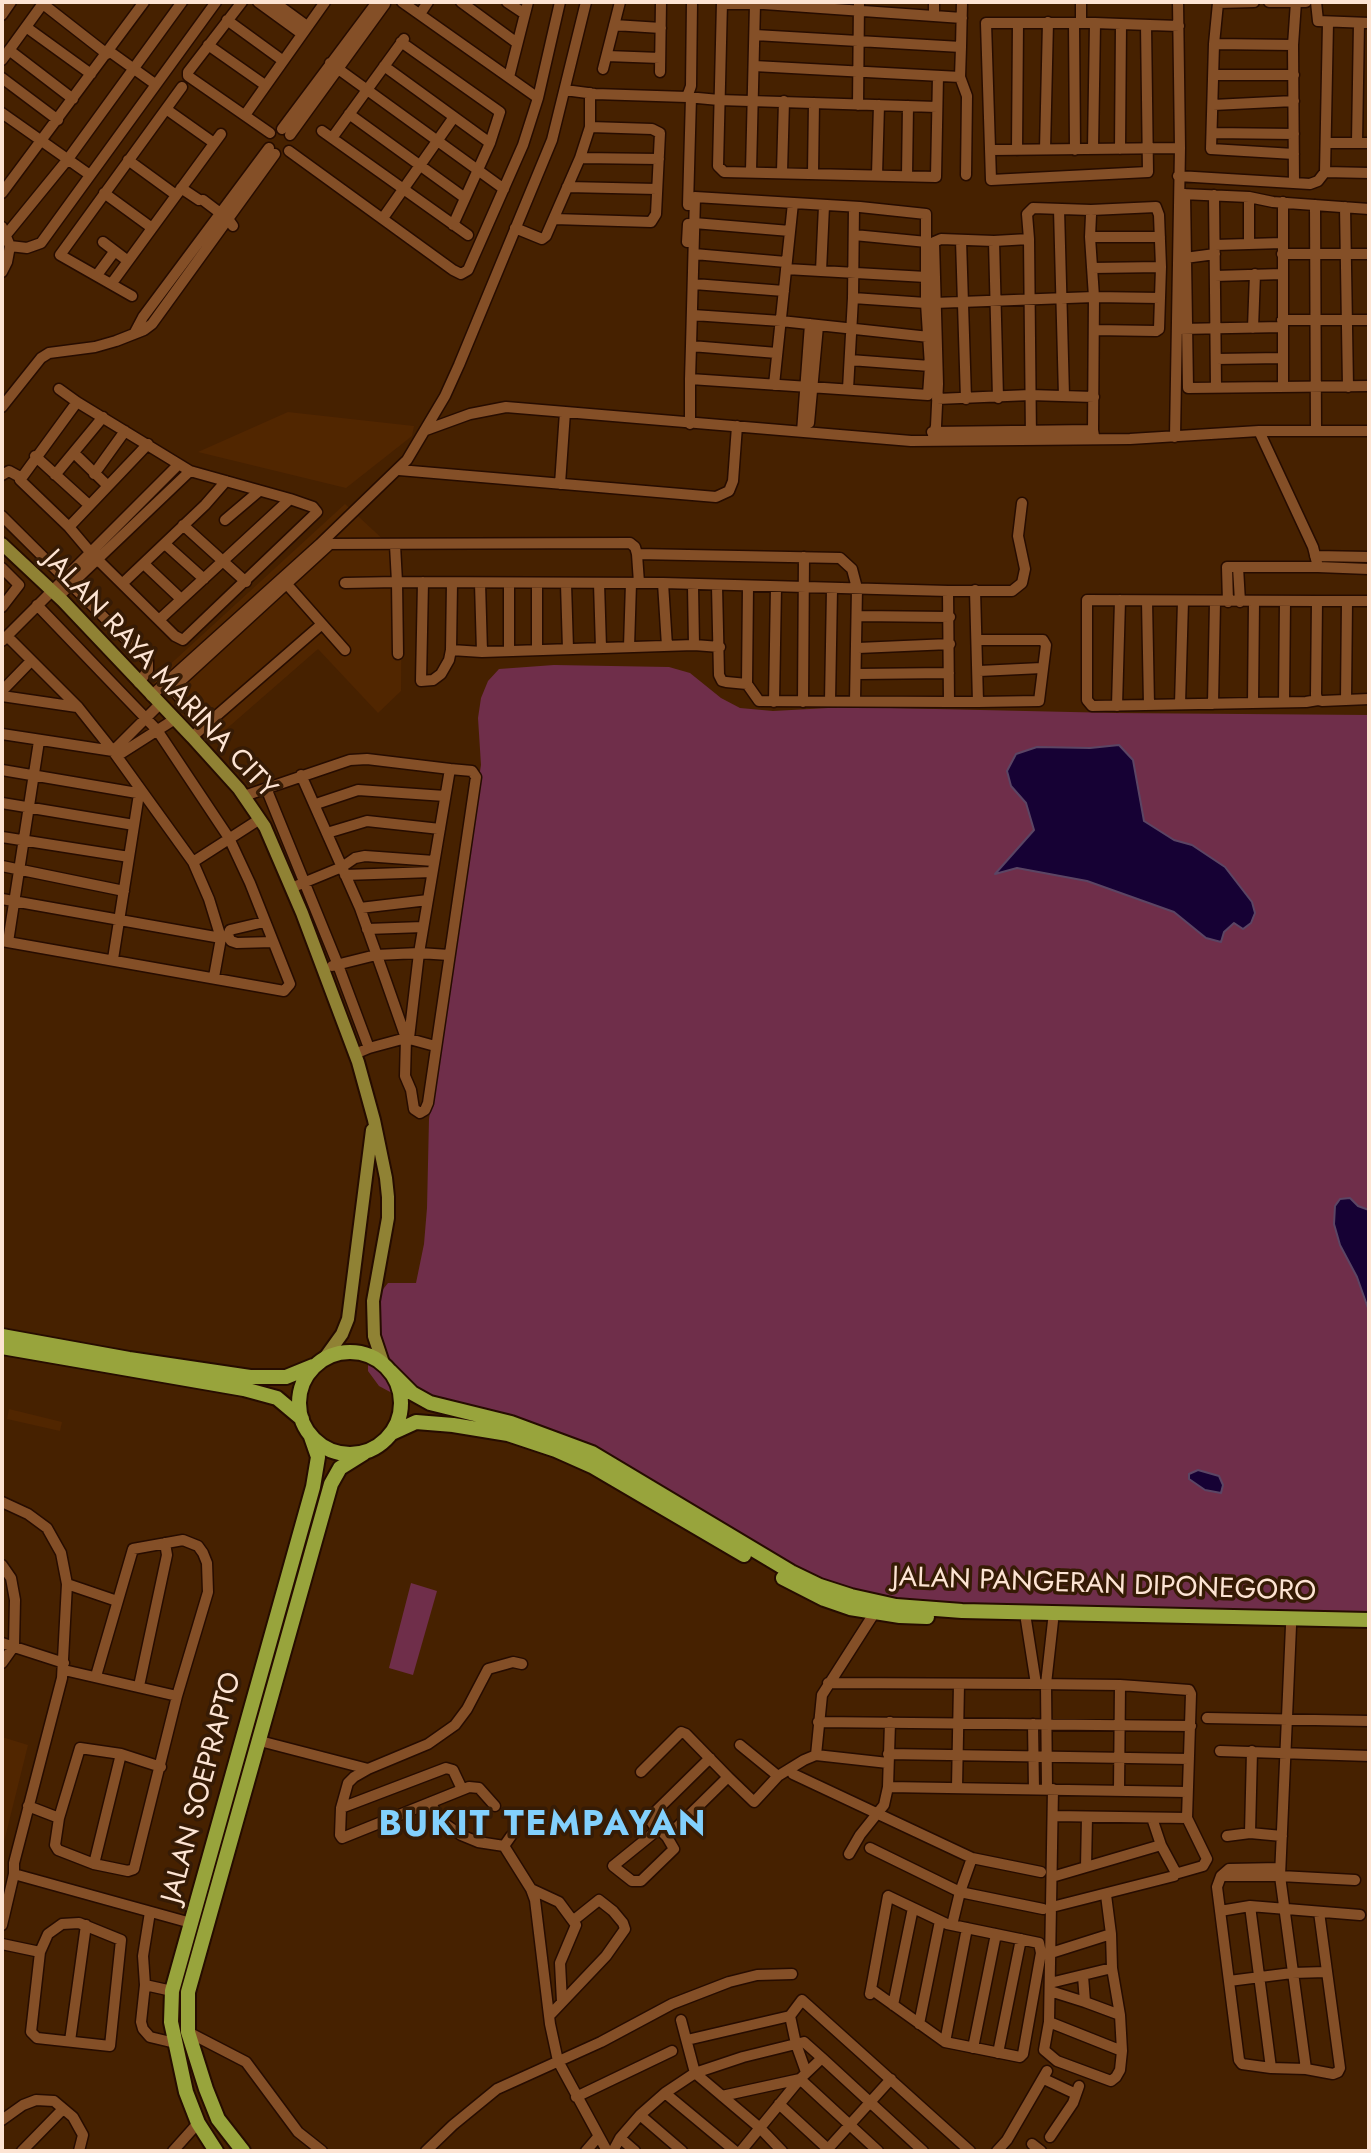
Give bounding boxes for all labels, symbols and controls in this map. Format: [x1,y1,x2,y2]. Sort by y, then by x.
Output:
street label: JALAN RAYA MARINA CITY [35,544,283,806]
street label: JALAN PANGERAN DIPONEGORO [891,1562,1317,1610]
street label: JALAN SOEPRAPTO [156,1669,250,1907]
district label: BUKIT TEMPAYAN [380,1806,706,1848]

